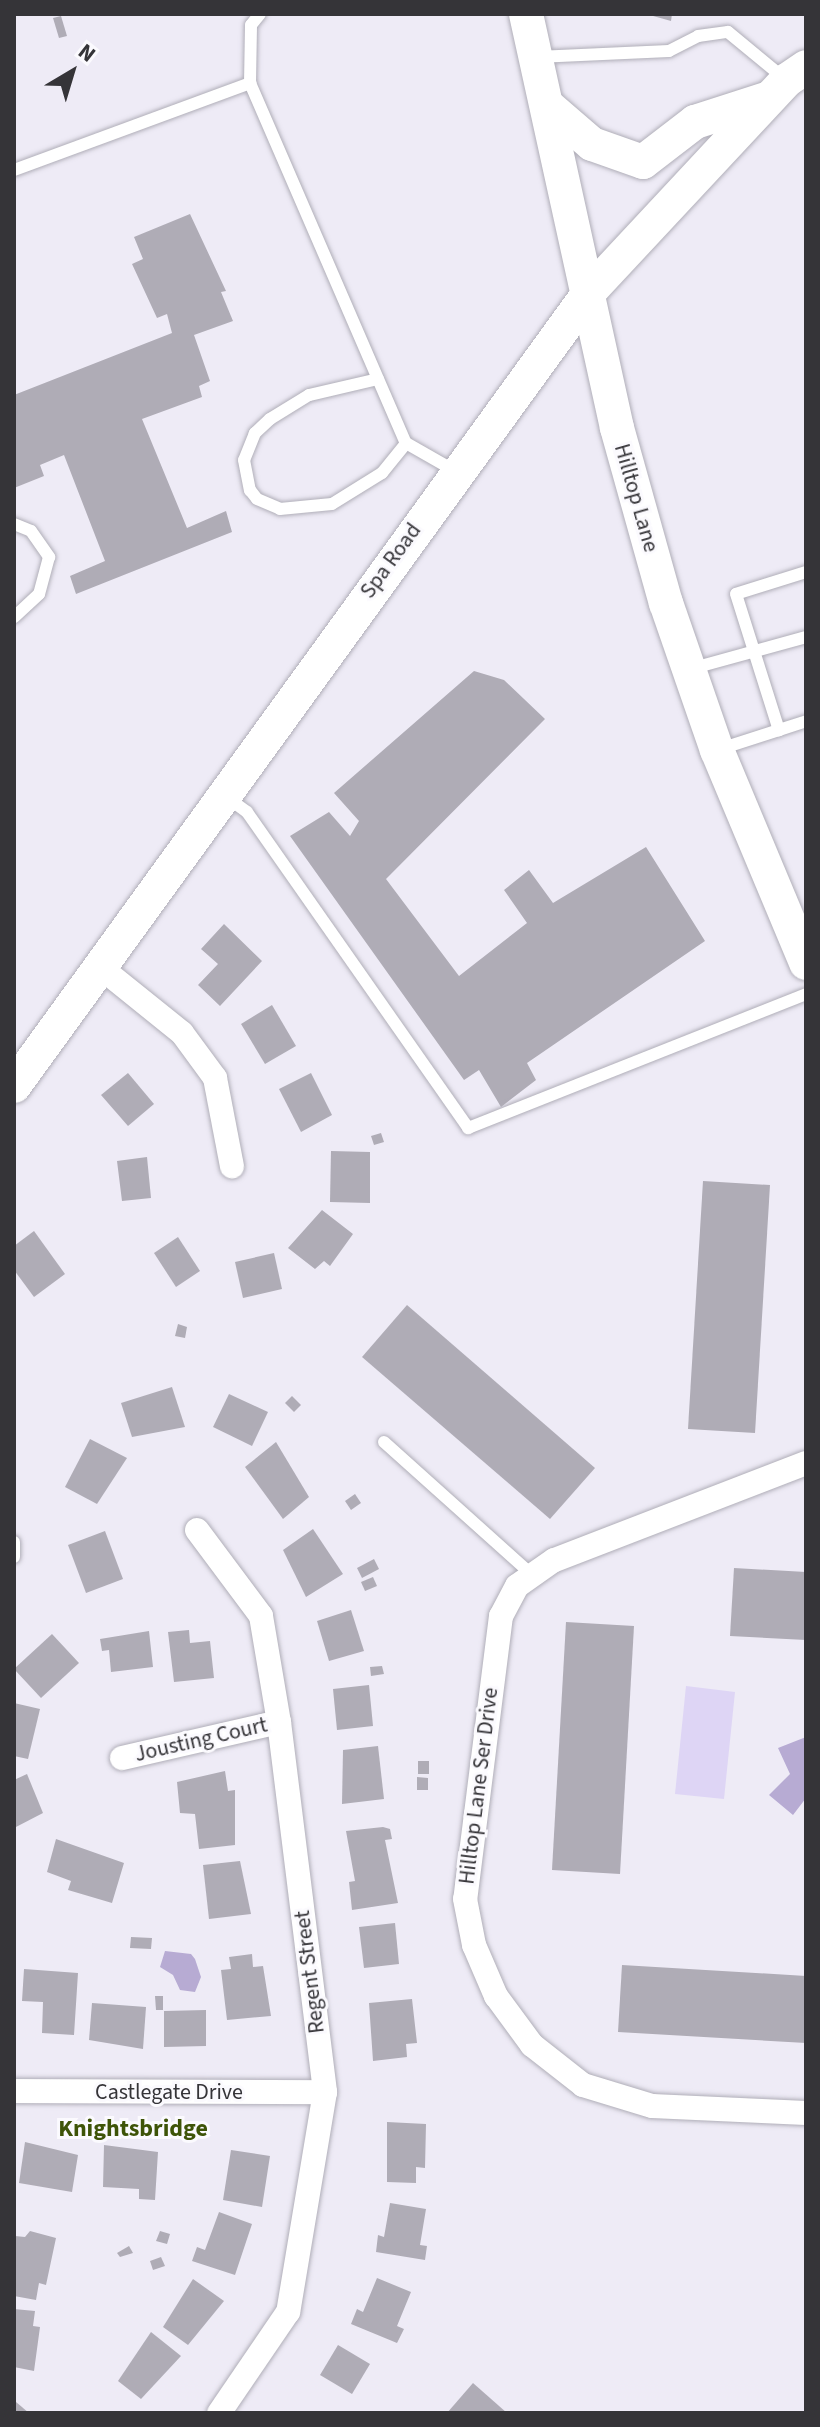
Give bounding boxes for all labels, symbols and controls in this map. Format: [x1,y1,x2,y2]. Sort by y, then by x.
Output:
north arrow [32,32,112,112]
text: N [71,36,102,70]
street label: Hilltop Lane [608,441,664,555]
street label: Spa Road [355,518,427,604]
street label: Hilltop Lane Ser Drive [454,1686,504,1886]
street label: Jousting Court [132,1712,270,1768]
street label: Regent Street [289,1909,331,2035]
street label: Castlegate Drive [95,2080,243,2106]
district label: Knightsbridge [58,2115,208,2143]

